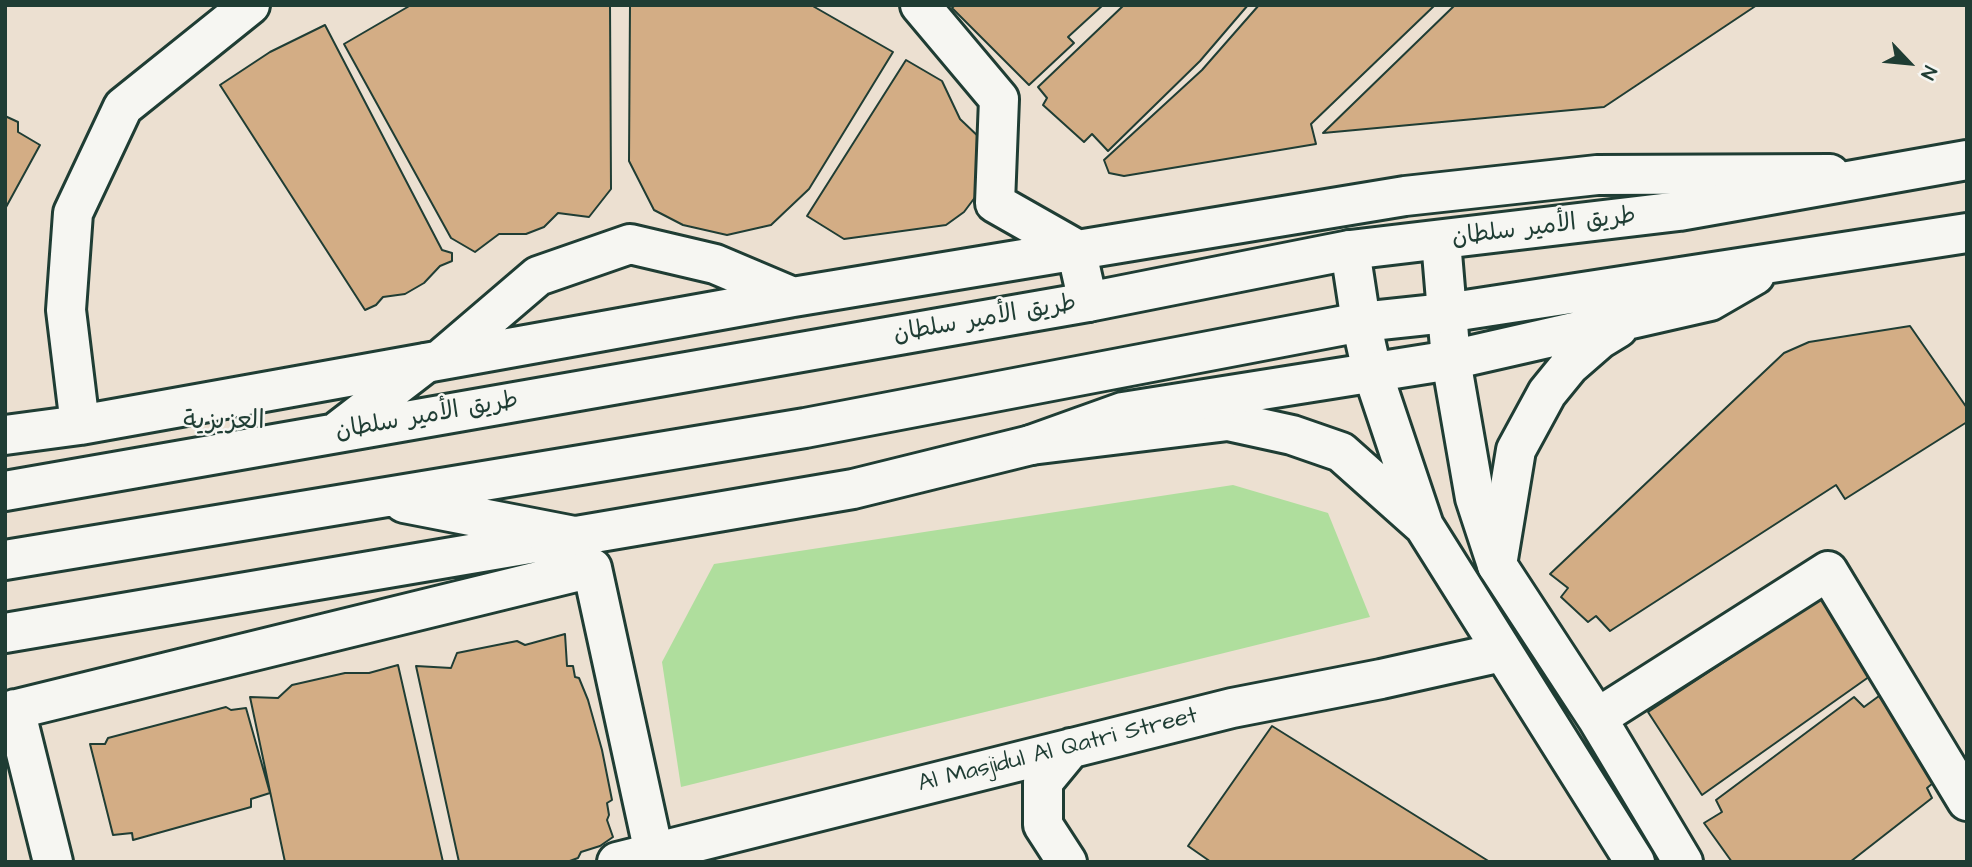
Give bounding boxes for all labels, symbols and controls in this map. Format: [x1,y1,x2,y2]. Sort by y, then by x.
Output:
north arrow [1874,28,1944,98]
text: N [1914,61,1943,84]
street label: طريق الأمير سلطان [1450,202,1638,254]
street label: طريق الأمير سلطان [891,290,1079,350]
street label: طريق الأمير سلطان [333,387,521,447]
district label: العزيزية [183,407,265,439]
street label: Al Masjidul Al Qatri Street [915,702,1201,800]

